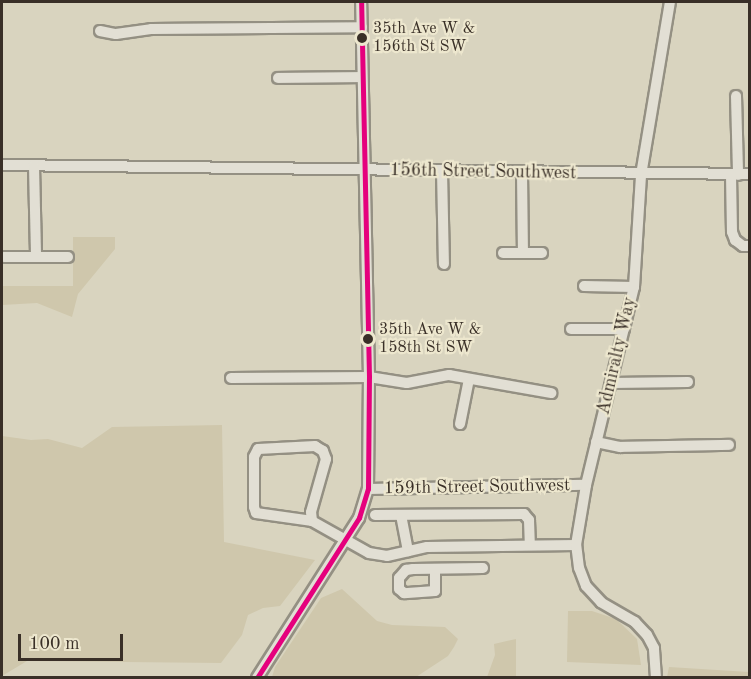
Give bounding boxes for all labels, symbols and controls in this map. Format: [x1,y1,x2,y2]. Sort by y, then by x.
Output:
place label: 35th Ave W & 156th St SW [373,19,475,57]
marker: 35th Ave W & 156th St SW [356,32,368,44]
street label: 156th Street Southwest [390,160,576,184]
street label: Admiralty Way [593,295,641,417]
place label: 35th Ave W & 158th St SW [379,320,481,358]
marker: 35th Ave W & 158th St SW [362,333,374,345]
street label: 159th Street Southwest [384,475,570,499]
scale bar [21,622,126,660]
text: 100 m [29,635,80,653]

